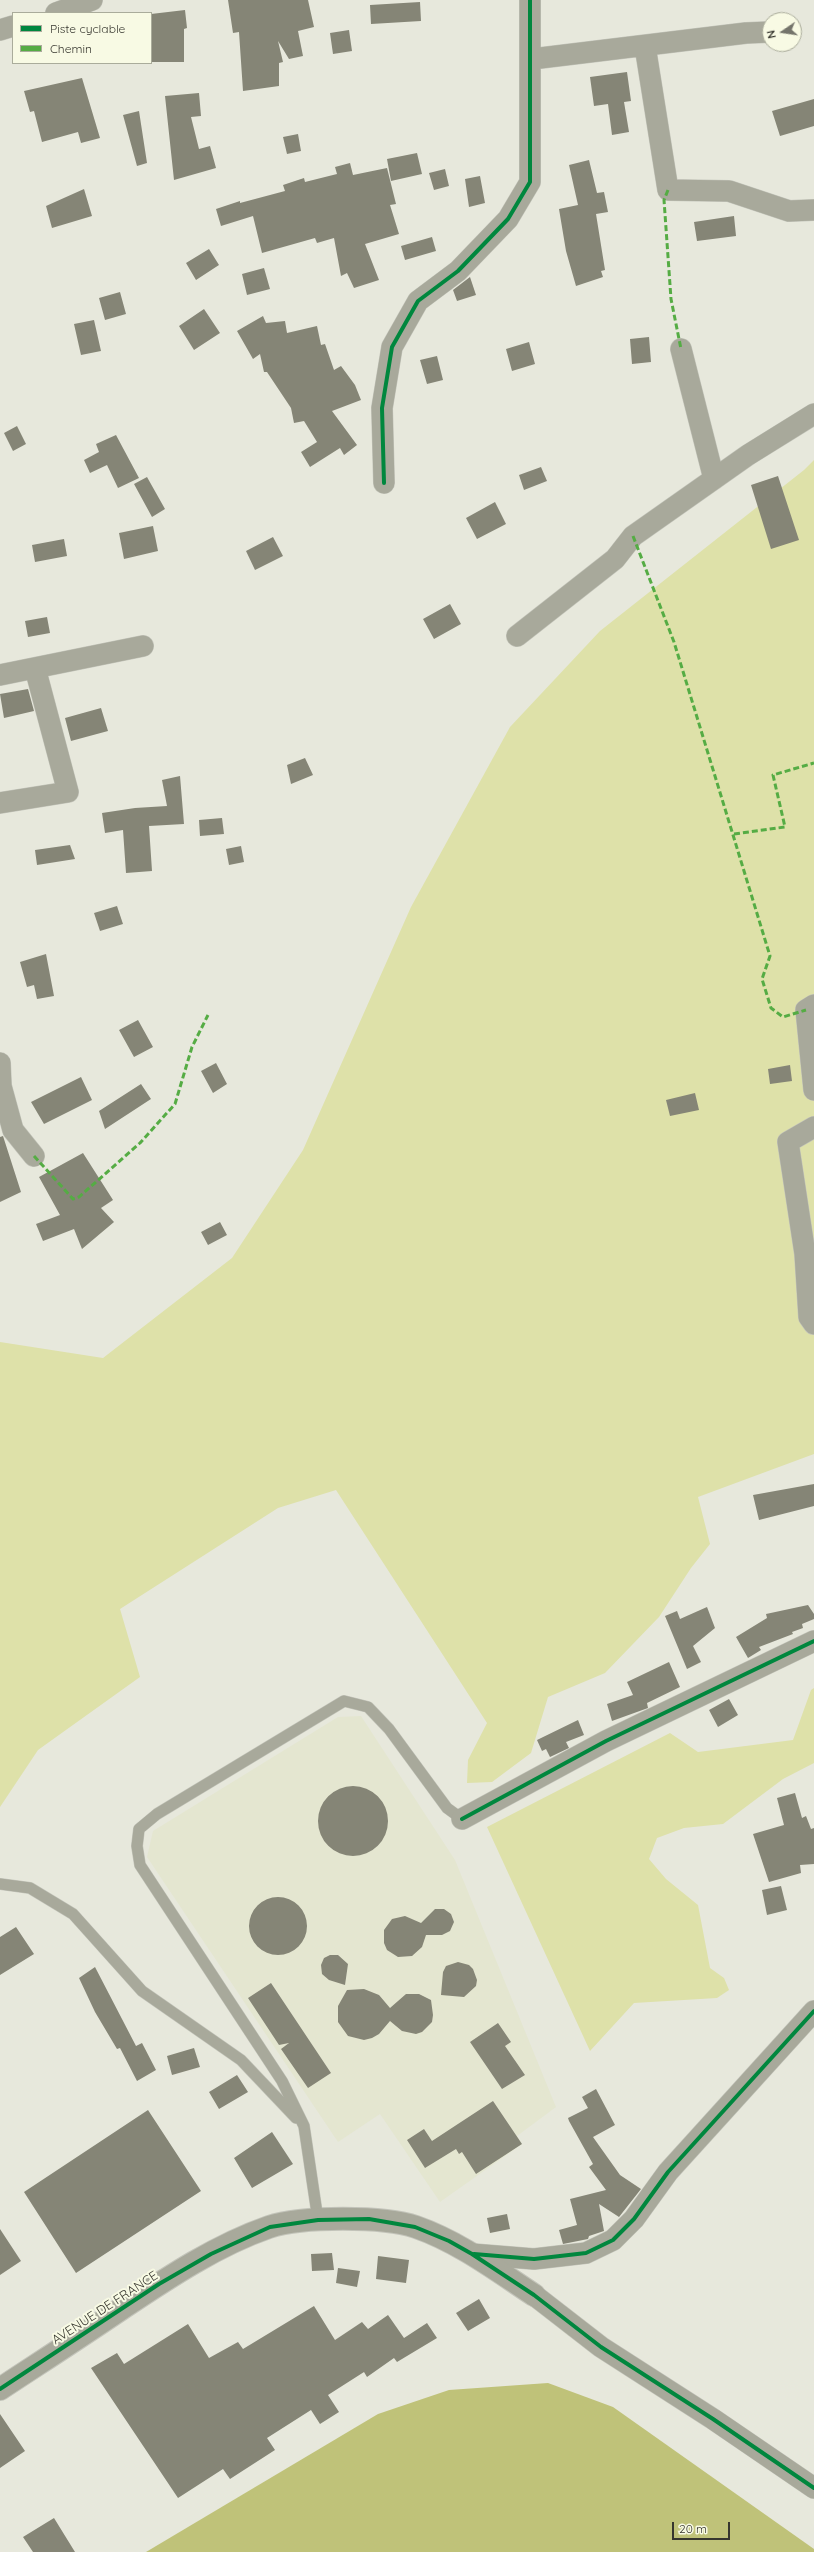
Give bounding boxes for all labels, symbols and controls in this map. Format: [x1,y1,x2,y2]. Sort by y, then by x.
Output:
legend [12,12,152,64]
north arrow [762,12,802,52]
text: Piste cyclable [50,21,125,36]
text: N [764,29,779,40]
text: Chemin [50,41,92,56]
street label: AVENUE DE FRANCE [49,2268,161,2348]
scale bar [674,2514,732,2540]
text: 20 m [679,2521,707,2536]

